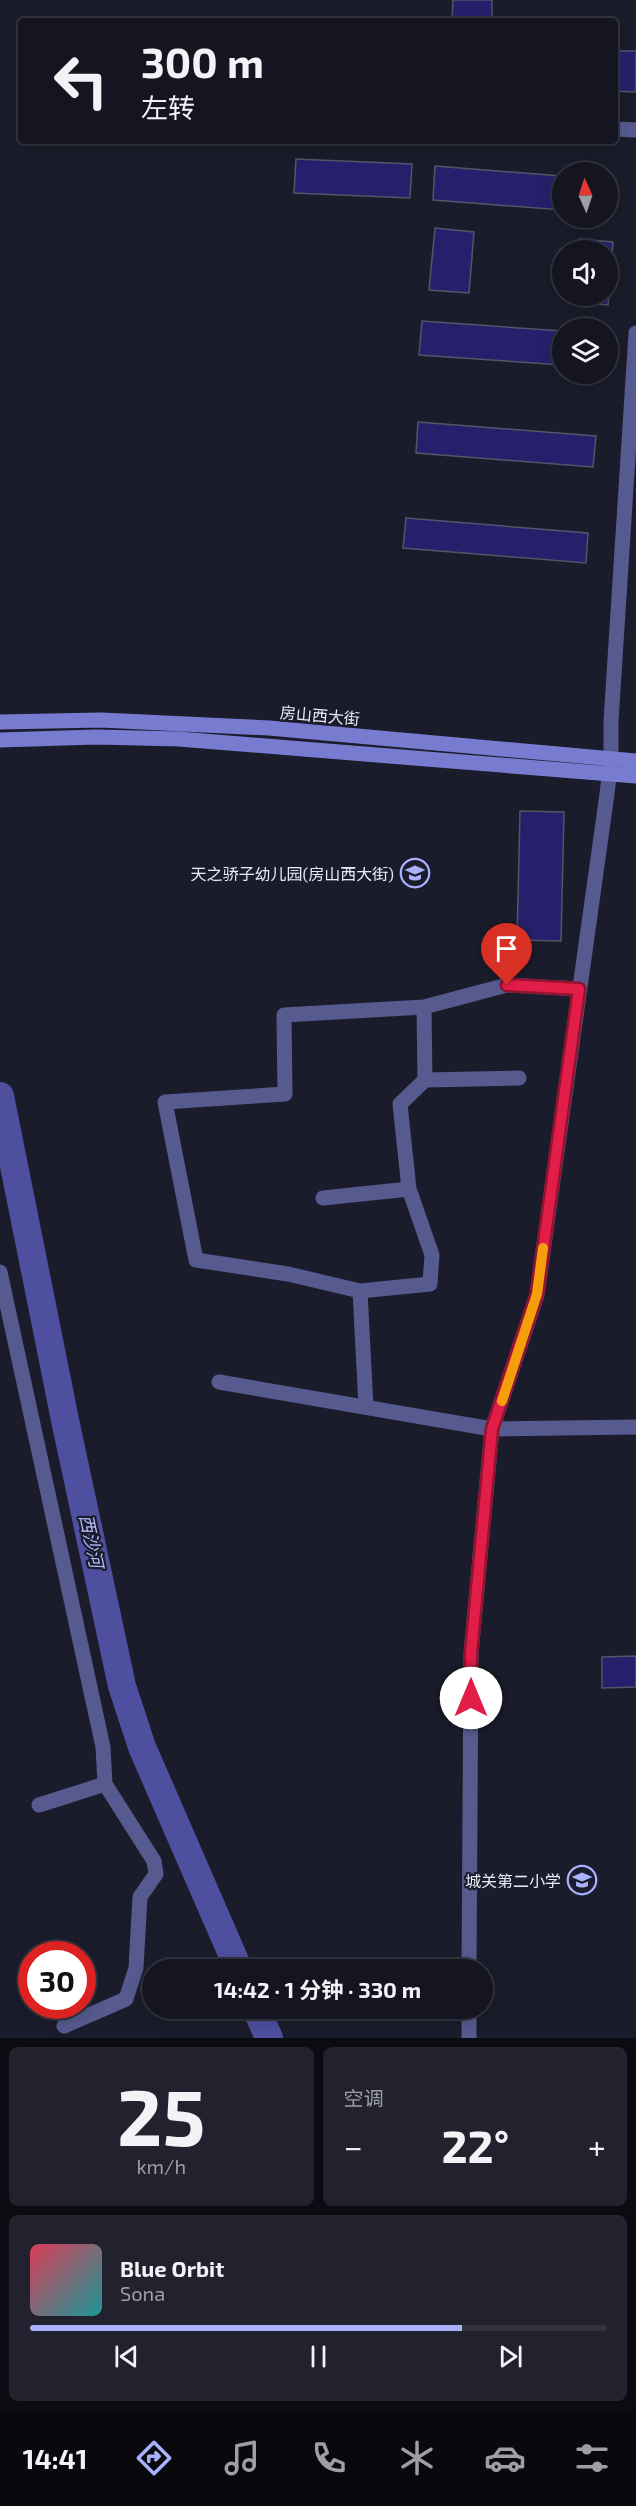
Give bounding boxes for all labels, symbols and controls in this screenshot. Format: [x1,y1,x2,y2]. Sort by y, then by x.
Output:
text: 300 m [141,36,264,86]
icon: left [42,42,120,120]
text: 左转 [141,91,195,123]
north arrow [552,162,618,228]
map controls [552,162,618,384]
button: sound [552,240,618,306]
button: layers [552,318,618,384]
street label: 房山西大街 [279,702,361,728]
school or university icon: 天之骄子幼儿园(房山西大街) [399,857,431,889]
place label: 天之骄子幼儿园(房山西大街) [191,864,394,883]
pin [481,923,532,985]
icon: arrive [490,932,523,965]
water label: 西沙河 [76,1512,109,1573]
position arrow [439,1666,503,1730]
school or university icon: 城关第二小学 [566,1864,598,1896]
place label: 城关第二小学 [465,1871,561,1890]
speed limit sign: 30 [18,1941,96,2019]
text: 14:42 · 1 分钟 · 330 m [214,1976,421,2002]
text: 25 [117,2068,205,2162]
text: 空调 [344,2086,384,2110]
text: 22° [441,2118,509,2172]
text: − [344,2126,363,2166]
text: + [588,2126,606,2166]
text: km/h [136,2154,186,2178]
text: Blue Orbit [120,2255,224,2281]
text: Sona [120,2281,165,2305]
icon: previous [110,2340,143,2373]
icon: pause [302,2340,335,2373]
icon: next [494,2340,527,2373]
icon: directions [133,2437,175,2479]
icon: music [221,2437,263,2479]
icon: phone [308,2437,350,2479]
icon: climate [396,2437,438,2479]
icon: car [484,2437,526,2479]
icon: filters [571,2437,613,2479]
text: 14:41 [23,2442,87,2474]

